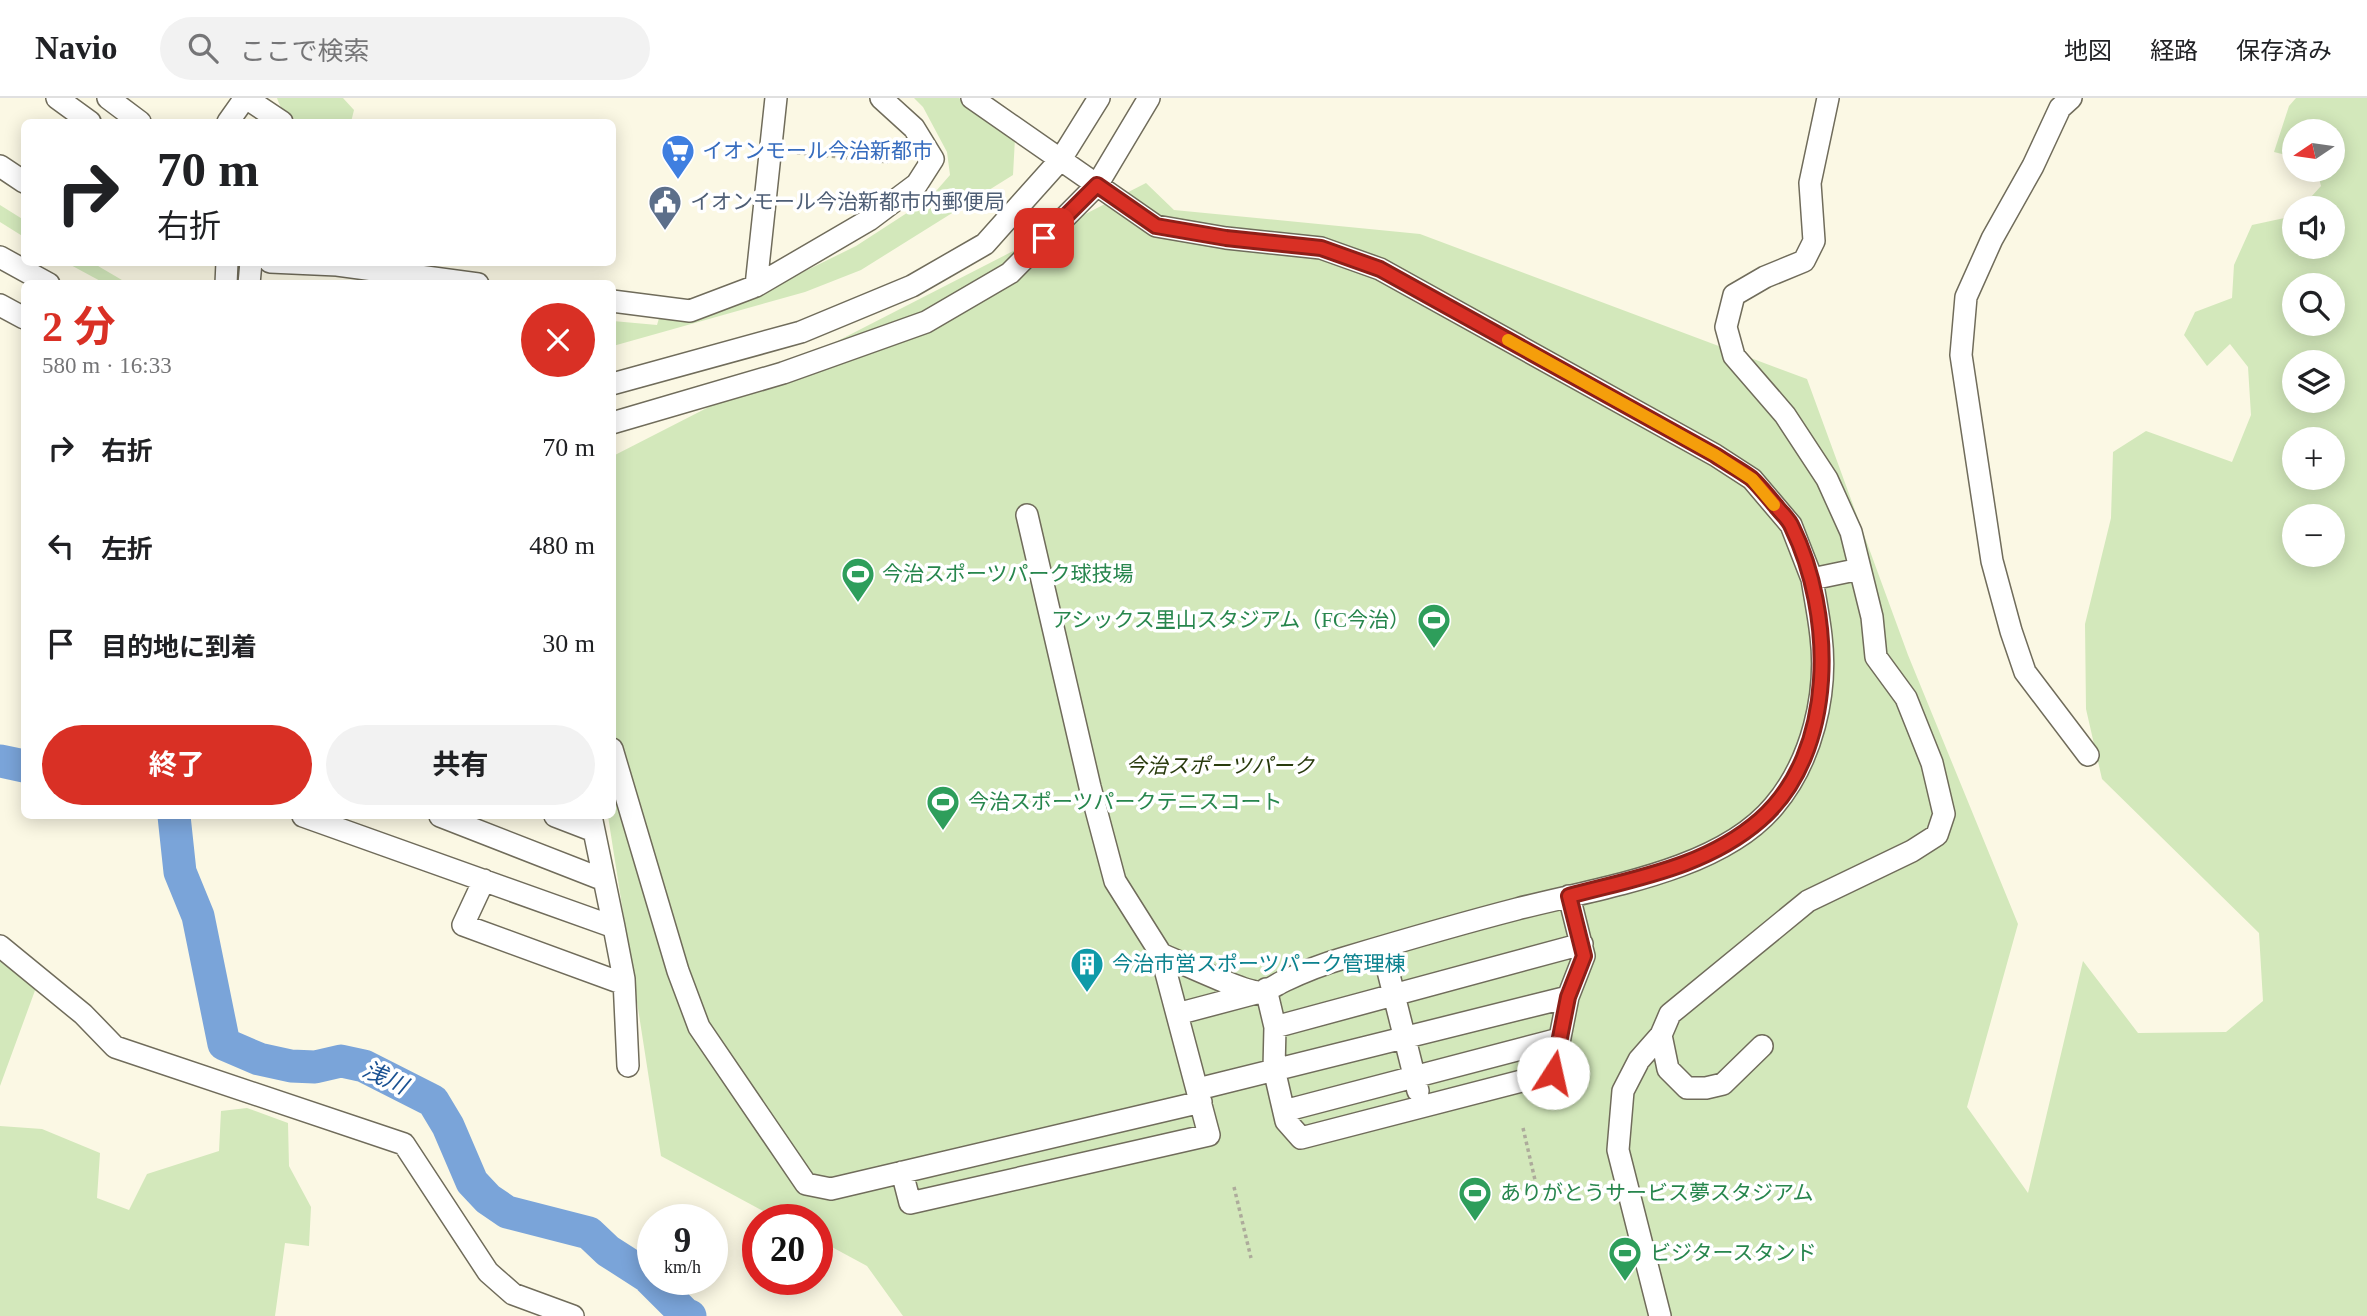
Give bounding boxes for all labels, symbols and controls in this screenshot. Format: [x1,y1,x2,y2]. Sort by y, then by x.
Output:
search box [160,17,650,80]
icon: search [184,29,222,67]
text: Navio [35,30,118,66]
text: ここで検索 [240,37,370,66]
text: 地図 [2064,38,2112,64]
text: 経路 [2150,38,2198,64]
text: 保存済み [2236,38,2332,64]
north arrow [2282,119,2345,182]
map controls [2282,119,2345,567]
supermarket icon: イオンモール今治新都市 [659,132,697,181]
place label: イオンモール今治新都市 [702,139,933,163]
text: 70 m [157,142,259,197]
icon: right [42,147,133,238]
public building icon: イオンモール今治新都市内郵便局 [646,183,684,232]
place label: イオンモール今治新都市内郵便局 [690,190,1005,214]
button: sound [2282,196,2345,259]
text: 右折 [157,208,221,244]
pin [1014,208,1074,268]
icon: arrive [1025,219,1063,257]
button: search [2282,273,2345,336]
button: close [521,303,595,377]
text: 2 分 [42,304,116,350]
button: layers [2282,350,2345,413]
text: 580 m · 16:33 [42,353,172,378]
button: + [2282,427,2345,490]
icon: right [42,429,80,467]
text: 70 m [542,433,595,462]
text: 右折 [101,437,153,466]
button: − [2282,504,2345,567]
icon: left [42,527,80,565]
text: 480 m [529,531,595,560]
text: 左折 [101,535,153,564]
sports icon: 今治スポーツパーク球技場 [839,555,877,604]
place label: 今治スポーツパーク球技場 [882,562,1134,586]
sports icon: アシックス里山スタジアム（FC今治） [1415,601,1453,650]
place label: アシックス里山スタジアム（FC今治） [1051,608,1410,632]
icon: arrive [42,625,80,663]
text: 30 m [542,629,595,658]
text: 目的地に到着 [101,633,257,662]
button: 終了 [42,725,312,805]
button: 共有 [326,725,595,805]
park label: 今治スポーツパーク [1126,754,1315,778]
sports icon: 今治スポーツパークテニスコート [924,783,962,832]
place label: 今治スポーツパークテニスコート [968,790,1283,814]
building icon: 今治市営スポーツパーク管理棟 [1068,945,1106,994]
place label: 今治市営スポーツパーク管理棟 [1112,952,1406,976]
position arrow [1516,1036,1590,1110]
water label: 浅川 [359,1057,414,1100]
sports icon: ありがとうサービス夢スタジアム [1456,1174,1494,1223]
place label: ありがとうサービス夢スタジアム [1500,1181,1814,1205]
speed limit sign: 20 [742,1204,833,1295]
text: 9 [674,1221,691,1260]
sports icon: ビジタースタンド [1606,1234,1644,1283]
place label: ビジタースタンド [1650,1241,1817,1265]
text: km/h [664,1257,701,1277]

